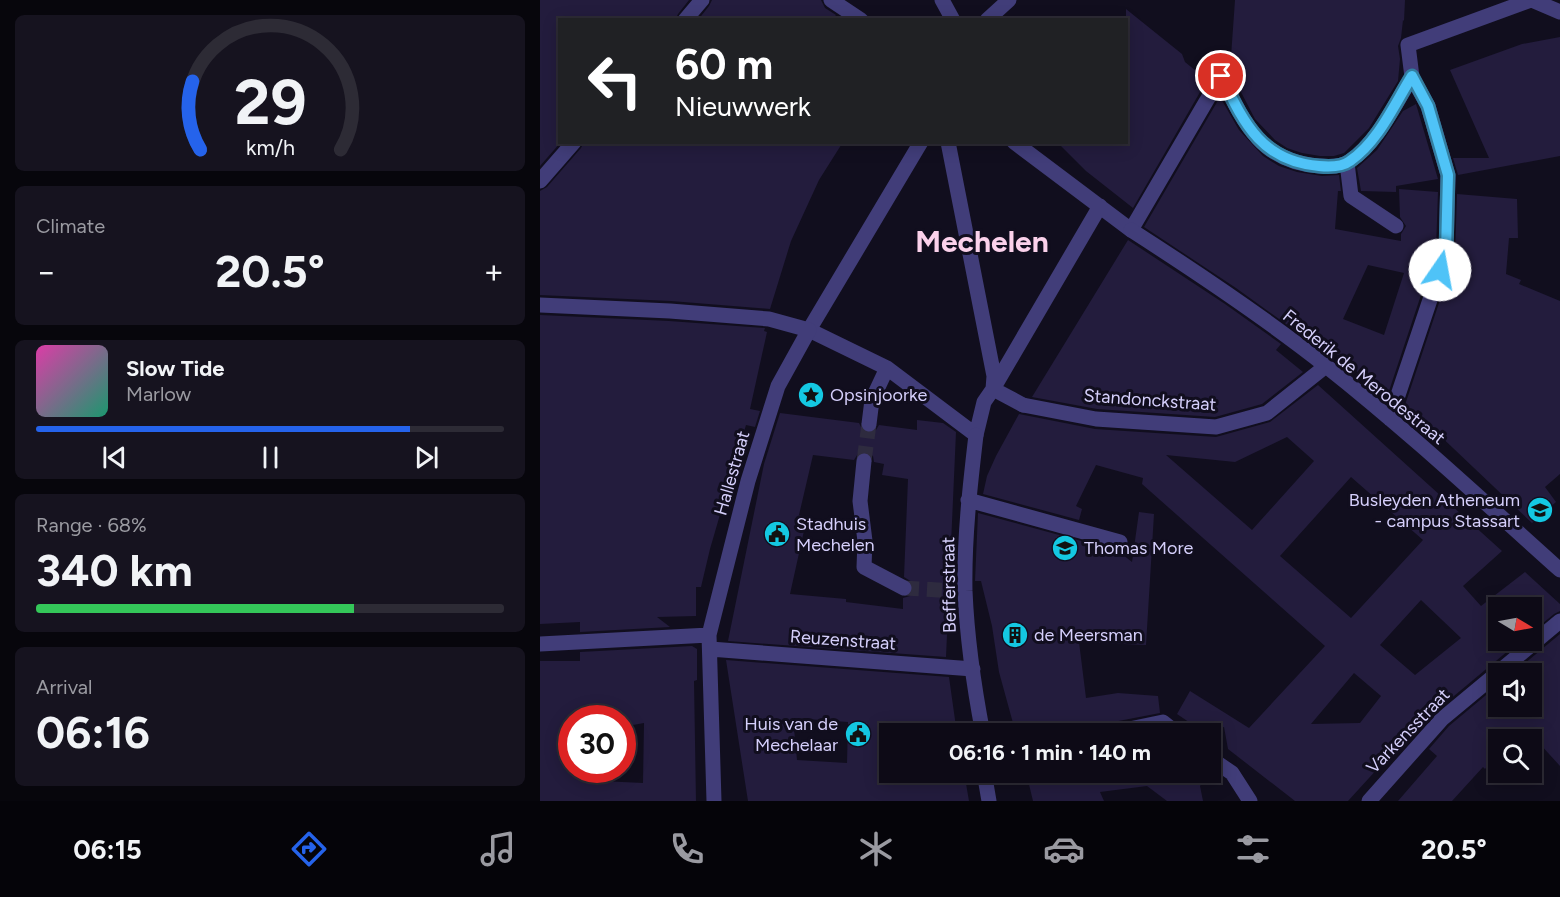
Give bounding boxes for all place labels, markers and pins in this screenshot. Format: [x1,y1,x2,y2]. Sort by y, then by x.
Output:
pin [1195,50,1246,101]
place icon: Opsinjoorke [796,380,826,410]
place label: Opsinjoorke [830,384,928,406]
place label: Busleyden Atheneum - campus Stassart [1349,489,1520,532]
school or university icon: Busleyden Atheneum - campus Stassart [1525,495,1555,525]
place label: Stadhuis Mechelen [796,513,875,556]
public building icon: Stadhuis Mechelen [762,519,792,549]
school or university icon: Thomas More [1050,533,1080,563]
place label: Thomas More [1084,537,1194,559]
building icon: de Meersman [1000,620,1030,650]
place label: de Meersman [1034,624,1143,646]
place label: Huis van de Mechelaar [744,713,838,756]
public building icon: Huis van de Mechelaar [843,719,873,749]

